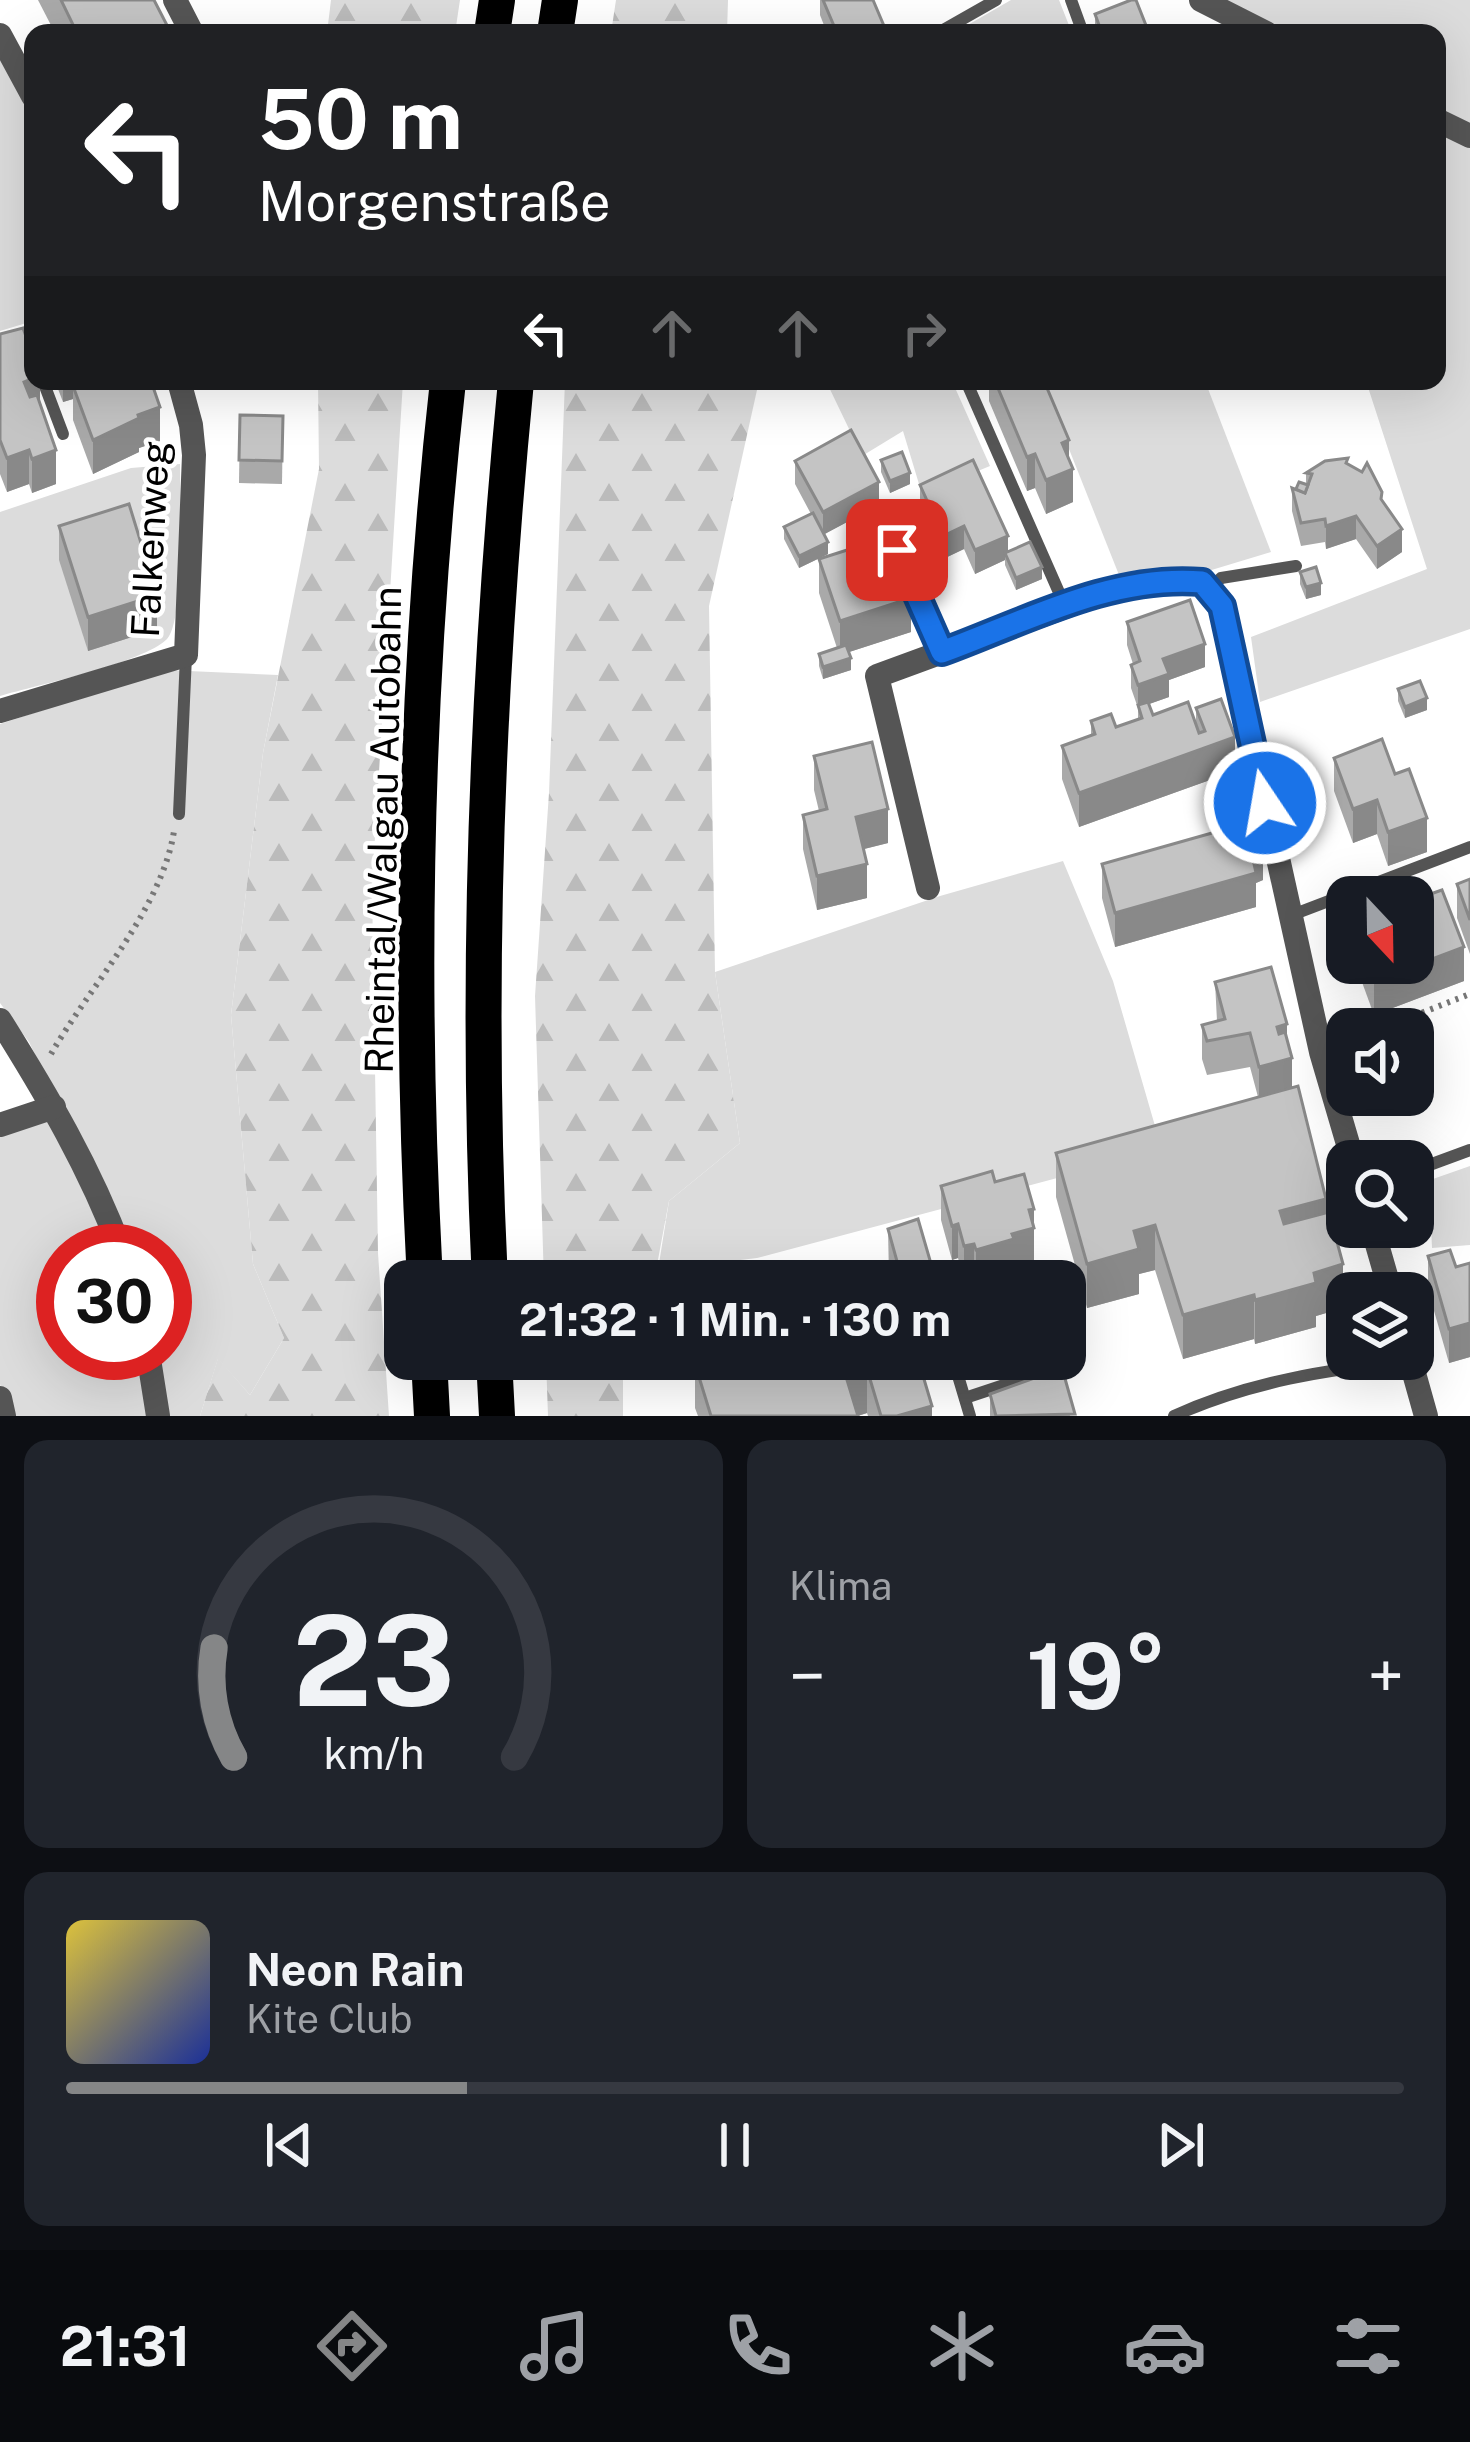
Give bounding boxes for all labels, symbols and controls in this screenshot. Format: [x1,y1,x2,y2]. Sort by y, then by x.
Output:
text: 50 m [258,69,463,168]
icon: left [60,72,216,228]
text: Morgenstraße [258,170,611,233]
icon: left [513,300,579,366]
icon: ahead [639,300,705,366]
icon: ahead [765,300,831,366]
icon: right [891,300,957,366]
street label: Falkenweg [122,439,178,639]
pin [846,499,948,601]
icon: arrive [864,517,930,583]
street label: Rheintal/Walgau Autobahn [356,586,410,1074]
position arrow [1202,740,1328,866]
north arrow [1326,876,1434,984]
map controls [1326,876,1434,1380]
button: sound [1326,1008,1434,1116]
button: search [1326,1140,1434,1248]
speed limit sign: 30 [36,1224,192,1380]
button: layers [1326,1272,1434,1380]
text: 21:32 · 1 Min. · 130 m [519,1293,951,1346]
text: Klima [789,1563,892,1609]
text: 23 [292,1587,455,1734]
text: 19° [1026,1623,1167,1729]
text: − [789,1637,826,1715]
text: + [1367,1637,1404,1715]
text: km/h [323,1728,424,1779]
text: Neon Rain [246,1943,464,1996]
text: Kite Club [246,1996,412,2042]
icon: previous [256,2112,322,2178]
icon: pause [702,2112,768,2178]
icon: next [1148,2112,1214,2178]
icon: directions [310,2304,394,2388]
icon: music [513,2304,597,2388]
icon: phone [716,2304,800,2388]
icon: climate [920,2304,1004,2388]
icon: car [1123,2304,1207,2388]
icon: filters [1326,2304,1410,2388]
text: 21:31 [60,2315,191,2378]

